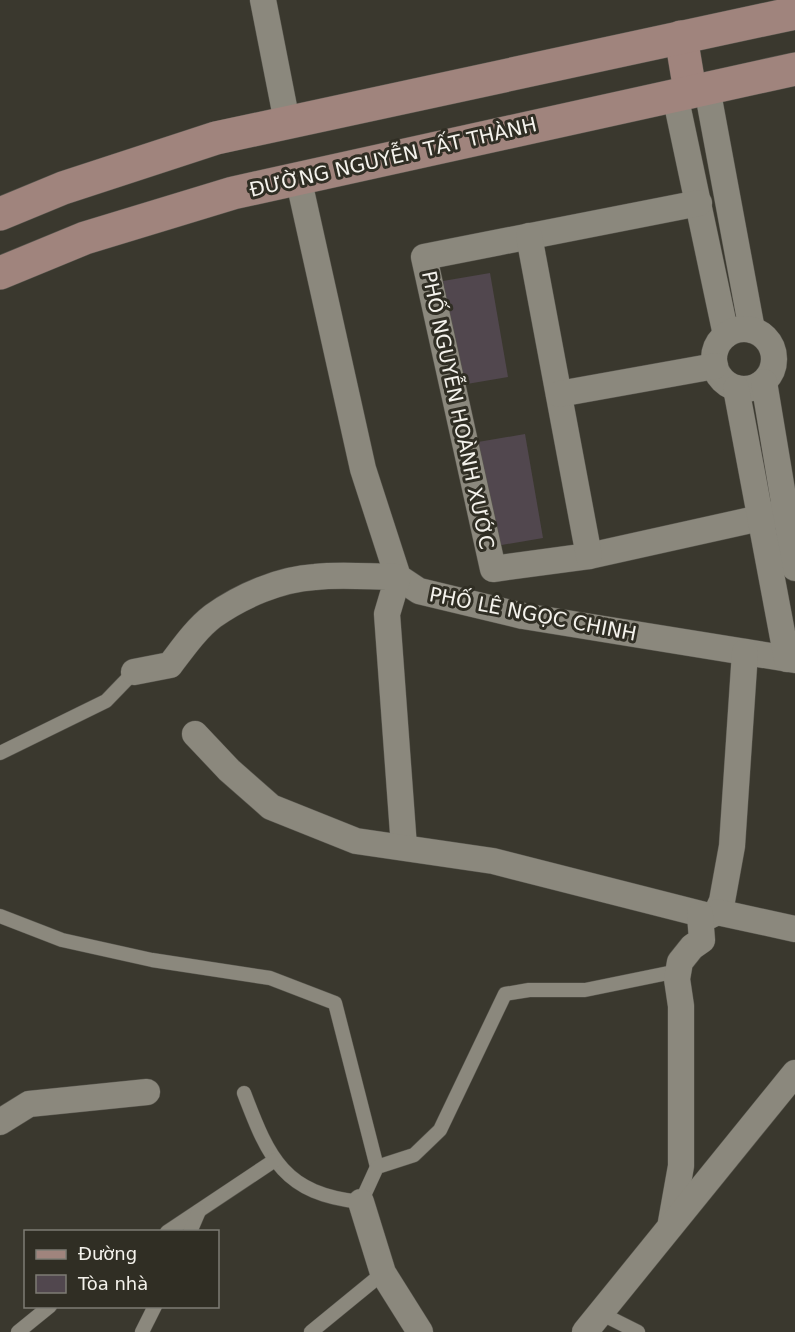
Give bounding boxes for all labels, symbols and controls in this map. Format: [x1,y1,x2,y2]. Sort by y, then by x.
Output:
street label: ĐƯỜNG NGUYỄN TẤT THÀNH [246,110,539,202]
street label: PHỐ NGUYỄN HOÀNH XƯỚC [417,268,501,551]
street label: PHỐ LÊ NGỌC CHINH [427,580,639,646]
legend [24,1230,219,1308]
text: Đường [78,1243,137,1264]
text: Tòa nhà [77,1273,148,1294]

